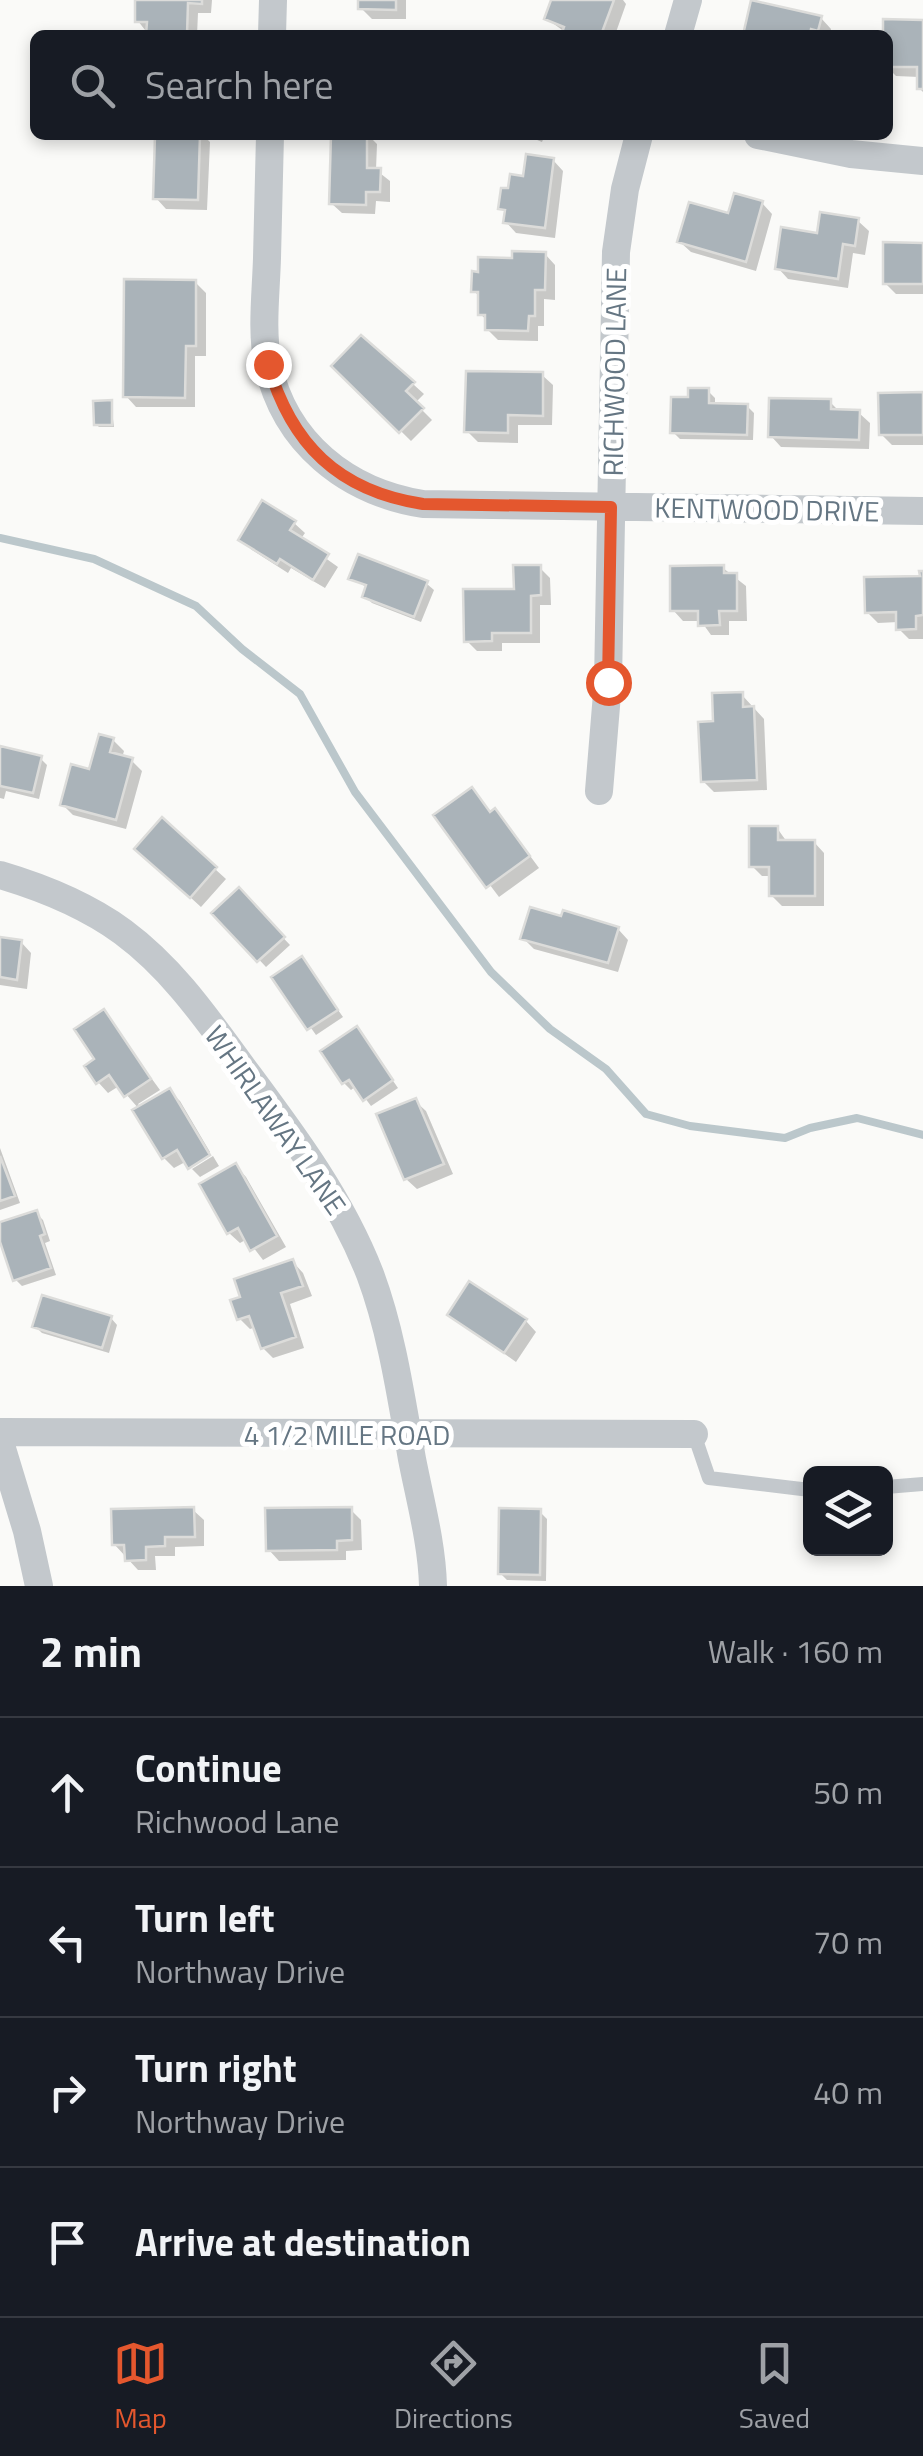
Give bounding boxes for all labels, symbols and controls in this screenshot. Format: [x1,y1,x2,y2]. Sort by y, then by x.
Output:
search box [30,30,893,140]
text: Search here [145,56,333,114]
icon: search [65,58,120,113]
street label: RICHWOOD LANE [591,267,637,477]
route end [246,342,292,388]
street label: KENTWOOD DRIVE [654,486,880,532]
route start [586,660,632,706]
street label: WHIRLAWAY LANE [195,1016,357,1224]
street label: 4 1/2 MILE ROAD [244,1413,450,1456]
map controls [803,1466,893,1556]
button: layers [803,1466,893,1556]
text: 2 min [40,1619,142,1683]
text: Walk · 160 m [708,1627,883,1675]
text: Continue [135,1739,282,1797]
icon: ahead [40,1765,95,1820]
text: 50 m [813,1768,883,1816]
text: Richwood Lane [135,1797,339,1845]
text: Turn left [135,1889,275,1947]
icon: left [40,1915,95,1970]
text: 70 m [813,1918,883,1966]
text: Northway Drive [135,1947,345,1995]
text: Turn right [135,2039,297,2097]
icon: right [40,2065,95,2120]
text: 40 m [813,2068,883,2116]
text: Northway Drive [135,2097,345,2145]
text: Arrive at destination [135,2213,471,2271]
icon: arrive [40,2215,95,2270]
tab: Map [113,2336,168,2439]
tab: Directions [394,2336,513,2439]
tab: Saved [739,2336,810,2439]

